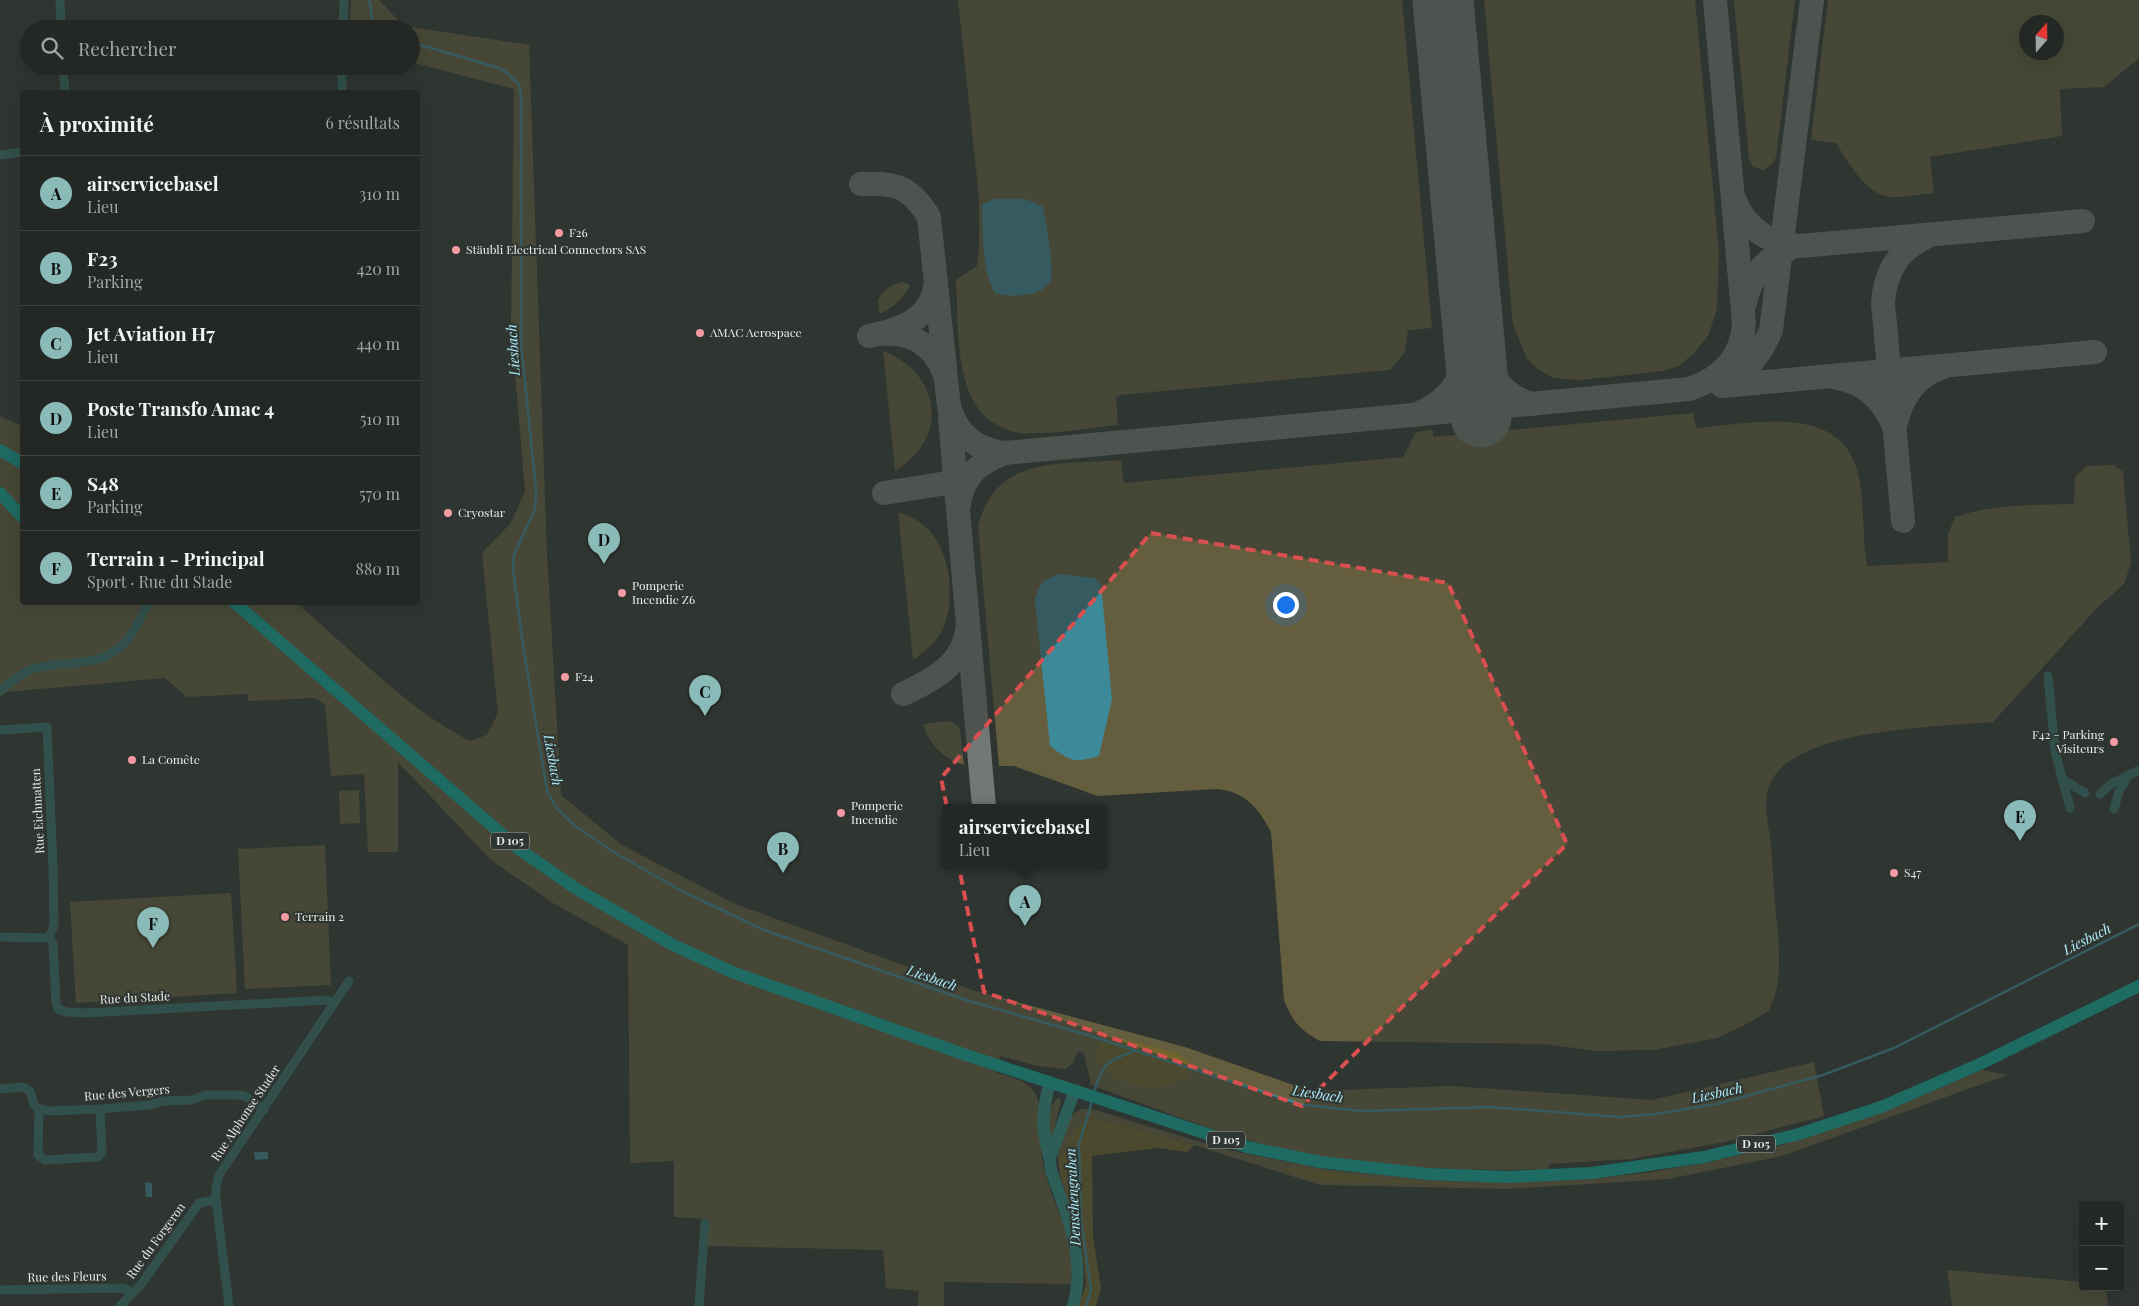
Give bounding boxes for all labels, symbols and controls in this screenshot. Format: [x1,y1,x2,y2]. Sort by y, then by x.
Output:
north arrow [2019,15,2064,60]
search box [20,20,420,75]
icon: search [38,34,66,62]
text: Rechercher [78,35,177,61]
text: À proximité [40,109,154,137]
text: 6 résultats [325,112,400,133]
text: airservicebasel [87,170,219,196]
text: A [51,183,61,204]
text: 310 m [359,183,400,204]
text: Lieu [87,196,119,217]
place label: F26 [569,224,588,240]
marker: F26 [553,227,565,239]
place label: Stäubli Electrical Connectors SAS [466,241,646,257]
marker: Stäubli Electrical Connectors SAS [450,244,462,256]
text: F23 [87,245,117,271]
text: B [51,258,61,279]
text: 420 m [357,258,400,279]
text: Parking [87,271,142,292]
text: Jet Aviation H7 [87,320,215,346]
water label: Liesbach [501,324,524,377]
place label: AMAC Aerospace [709,324,802,340]
marker: AMAC Aerospace [694,327,706,339]
text: C [50,333,62,354]
text: 440 m [356,333,400,354]
text: Lieu [87,346,119,367]
text: Poste Transfo Amac 4 [87,395,274,421]
text: D [50,408,62,429]
text: 510 m [360,408,400,429]
text: Lieu [87,421,119,442]
text: S48 [87,470,119,496]
text: E [51,483,61,504]
text: 570 m [359,483,400,504]
text: Parking [87,496,142,517]
place label: Cryostar [458,504,506,520]
marker: Cryostar [442,507,454,519]
pin: D [588,523,620,564]
text: Terrain 1 - Principal [87,545,265,571]
text: F [51,558,61,579]
text: 880 m [356,558,400,579]
text: Sport · Rue du Stade [87,571,232,592]
place label: Pomperie Incendie Z6 [632,577,695,607]
marker: Pomperie Incendie Z6 [616,587,628,599]
your location [1273,592,1299,618]
place label: F24 [575,668,594,684]
marker: F24 [559,671,571,683]
pin: C [689,675,721,716]
place label: F42 - Parking Visiteurs [2032,726,2105,756]
water label: Liesbach [539,732,567,787]
marker: F42 - Parking Visiteurs [2108,736,2120,748]
place label: La Comête [142,751,200,767]
marker: La Comête [126,754,138,766]
street label: Rue Eichmatten [27,768,47,854]
place label: Pomperie Incendie [851,797,903,827]
pin: E [2004,800,2036,841]
popup [942,804,1107,869]
marker: Pomperie Incendie [835,807,847,819]
text: airservicebasel [959,813,1090,839]
road number: D 105 [491,832,529,849]
pin: B [767,832,799,873]
text: Lieu [959,839,990,860]
place label: S47 [1904,864,1921,880]
marker: S47 [1888,867,1900,879]
pin: A [1009,885,1041,926]
pin: F [137,907,169,948]
place label: Terrain 2 [295,908,344,924]
marker: Terrain 2 [279,911,291,923]
water label: Liesbach [2059,918,2114,959]
water label: Liesbach [904,960,960,995]
street label: Rue du Stade [99,987,171,1007]
street label: Rue Alphonse Studer [207,1061,284,1164]
water label: Liesbach [1689,1078,1744,1107]
street label: Rue des Vergers [83,1080,170,1104]
water label: Liesbach [1290,1080,1345,1107]
road number: D 105 [1207,1132,1245,1148]
road number: D 105 [1737,1136,1775,1152]
water label: Denschengraben [1060,1148,1085,1247]
street label: Rue du Forgeron [122,1199,188,1282]
map controls [2079,1201,2124,1291]
button: + [2079,1201,2124,1246]
button: − [2079,1246,2124,1291]
street label: Rue des Fleurs [27,1267,107,1285]

